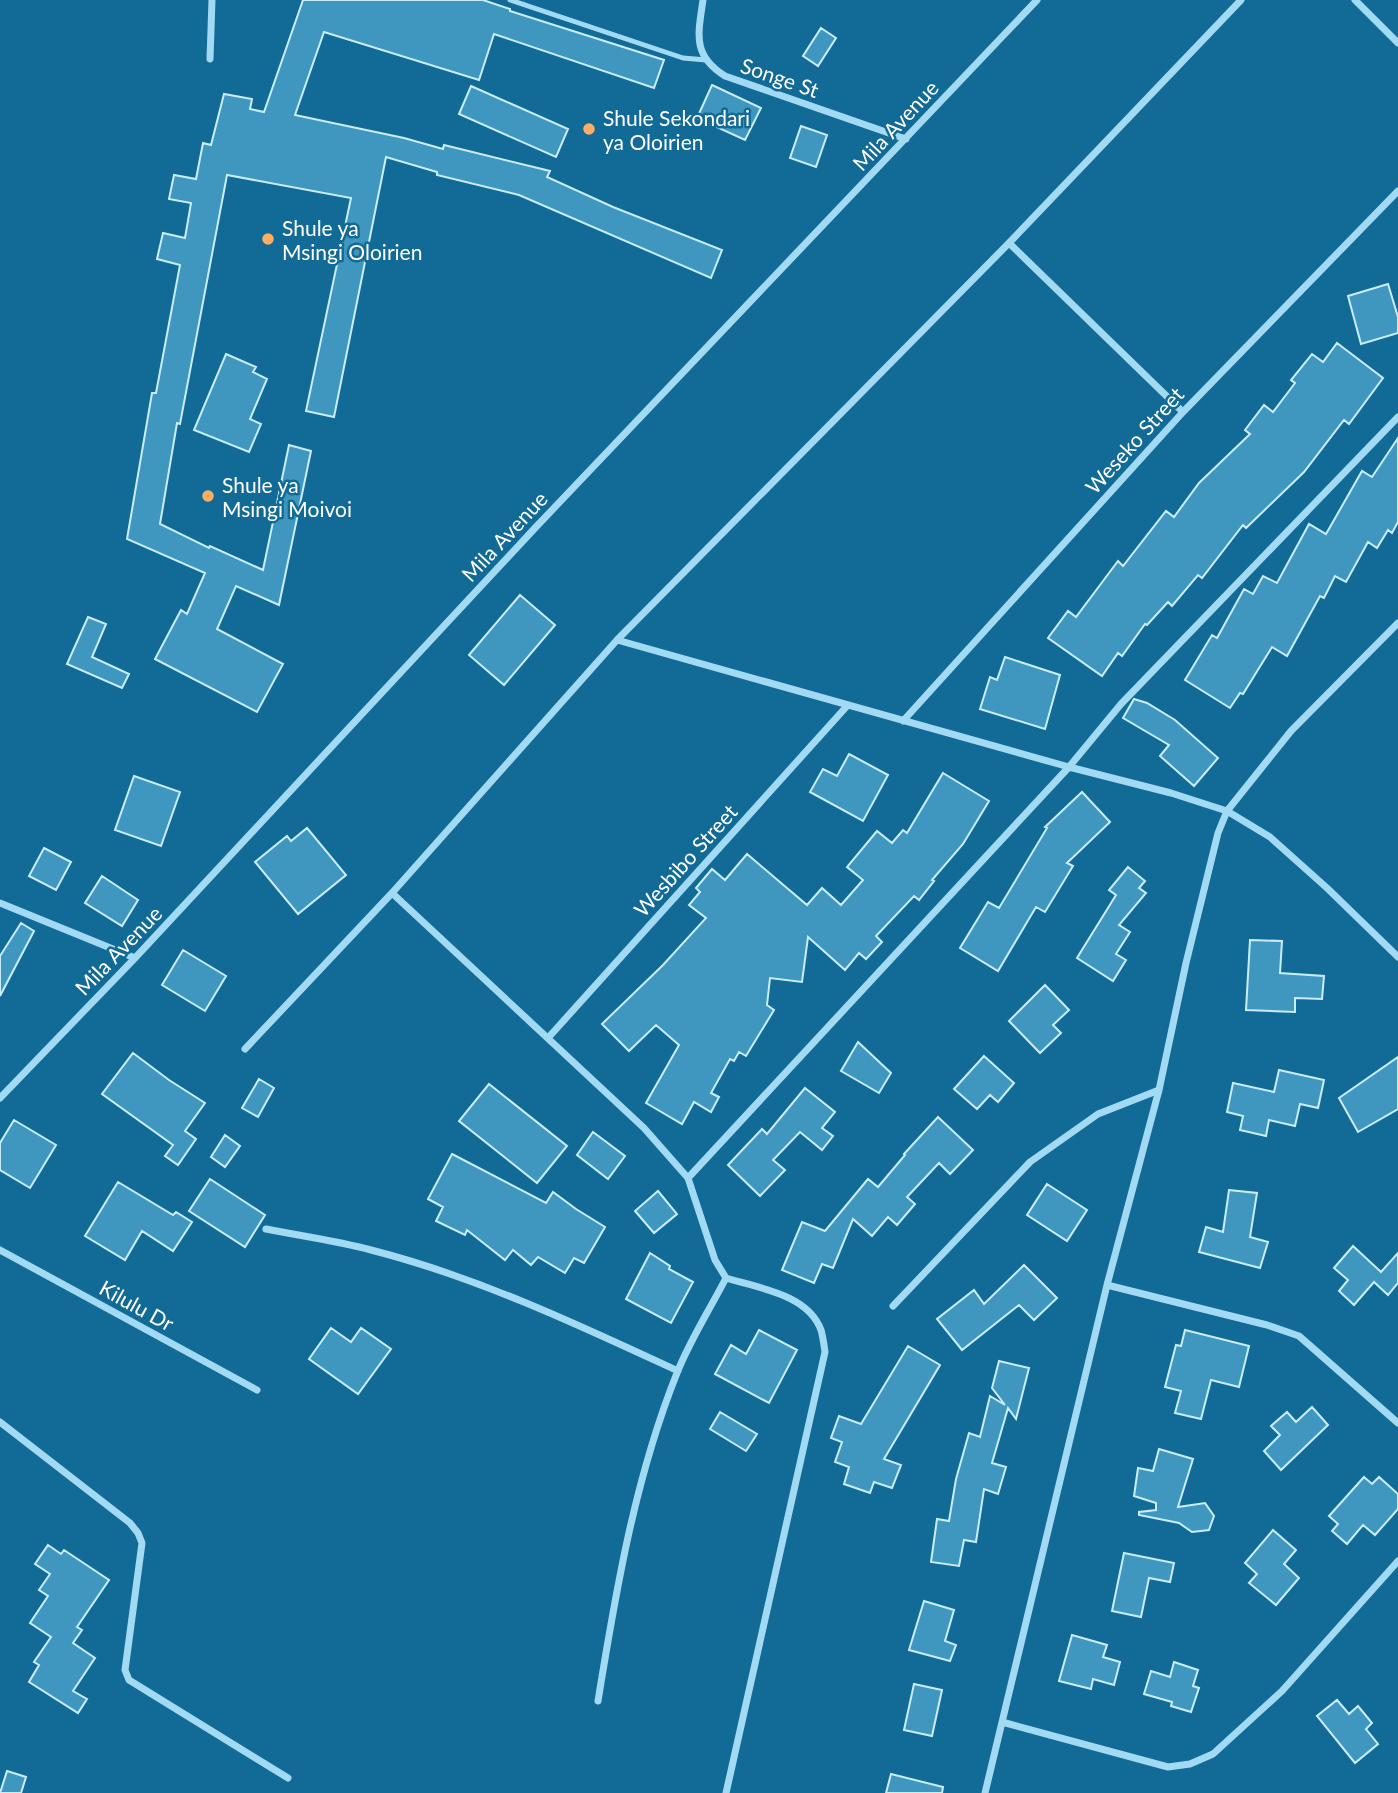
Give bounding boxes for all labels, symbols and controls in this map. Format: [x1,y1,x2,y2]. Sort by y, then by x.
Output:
street label: Songe St [738,52,823,102]
street label: Mila Avenue [847,75,943,175]
place label: Shule Sekondari ya Oloirien [603,105,750,154]
marker: Shule Sekondari ya Oloirien [581,121,597,137]
place label: Shule ya Msingi Oloirien [282,215,422,264]
marker: Shule ya Msingi Oloirien [260,231,276,247]
street label: Weseko Street [1080,381,1189,498]
place label: Shule ya Msingi Moivoi [222,472,352,521]
street label: Mila Avenue [456,486,552,586]
marker: Shule ya Msingi Moivoi [200,488,216,504]
street label: Wesbibo Street [628,799,742,921]
street label: Mila Avenue [69,900,167,1000]
street label: Kilulu Dr [95,1274,179,1336]

